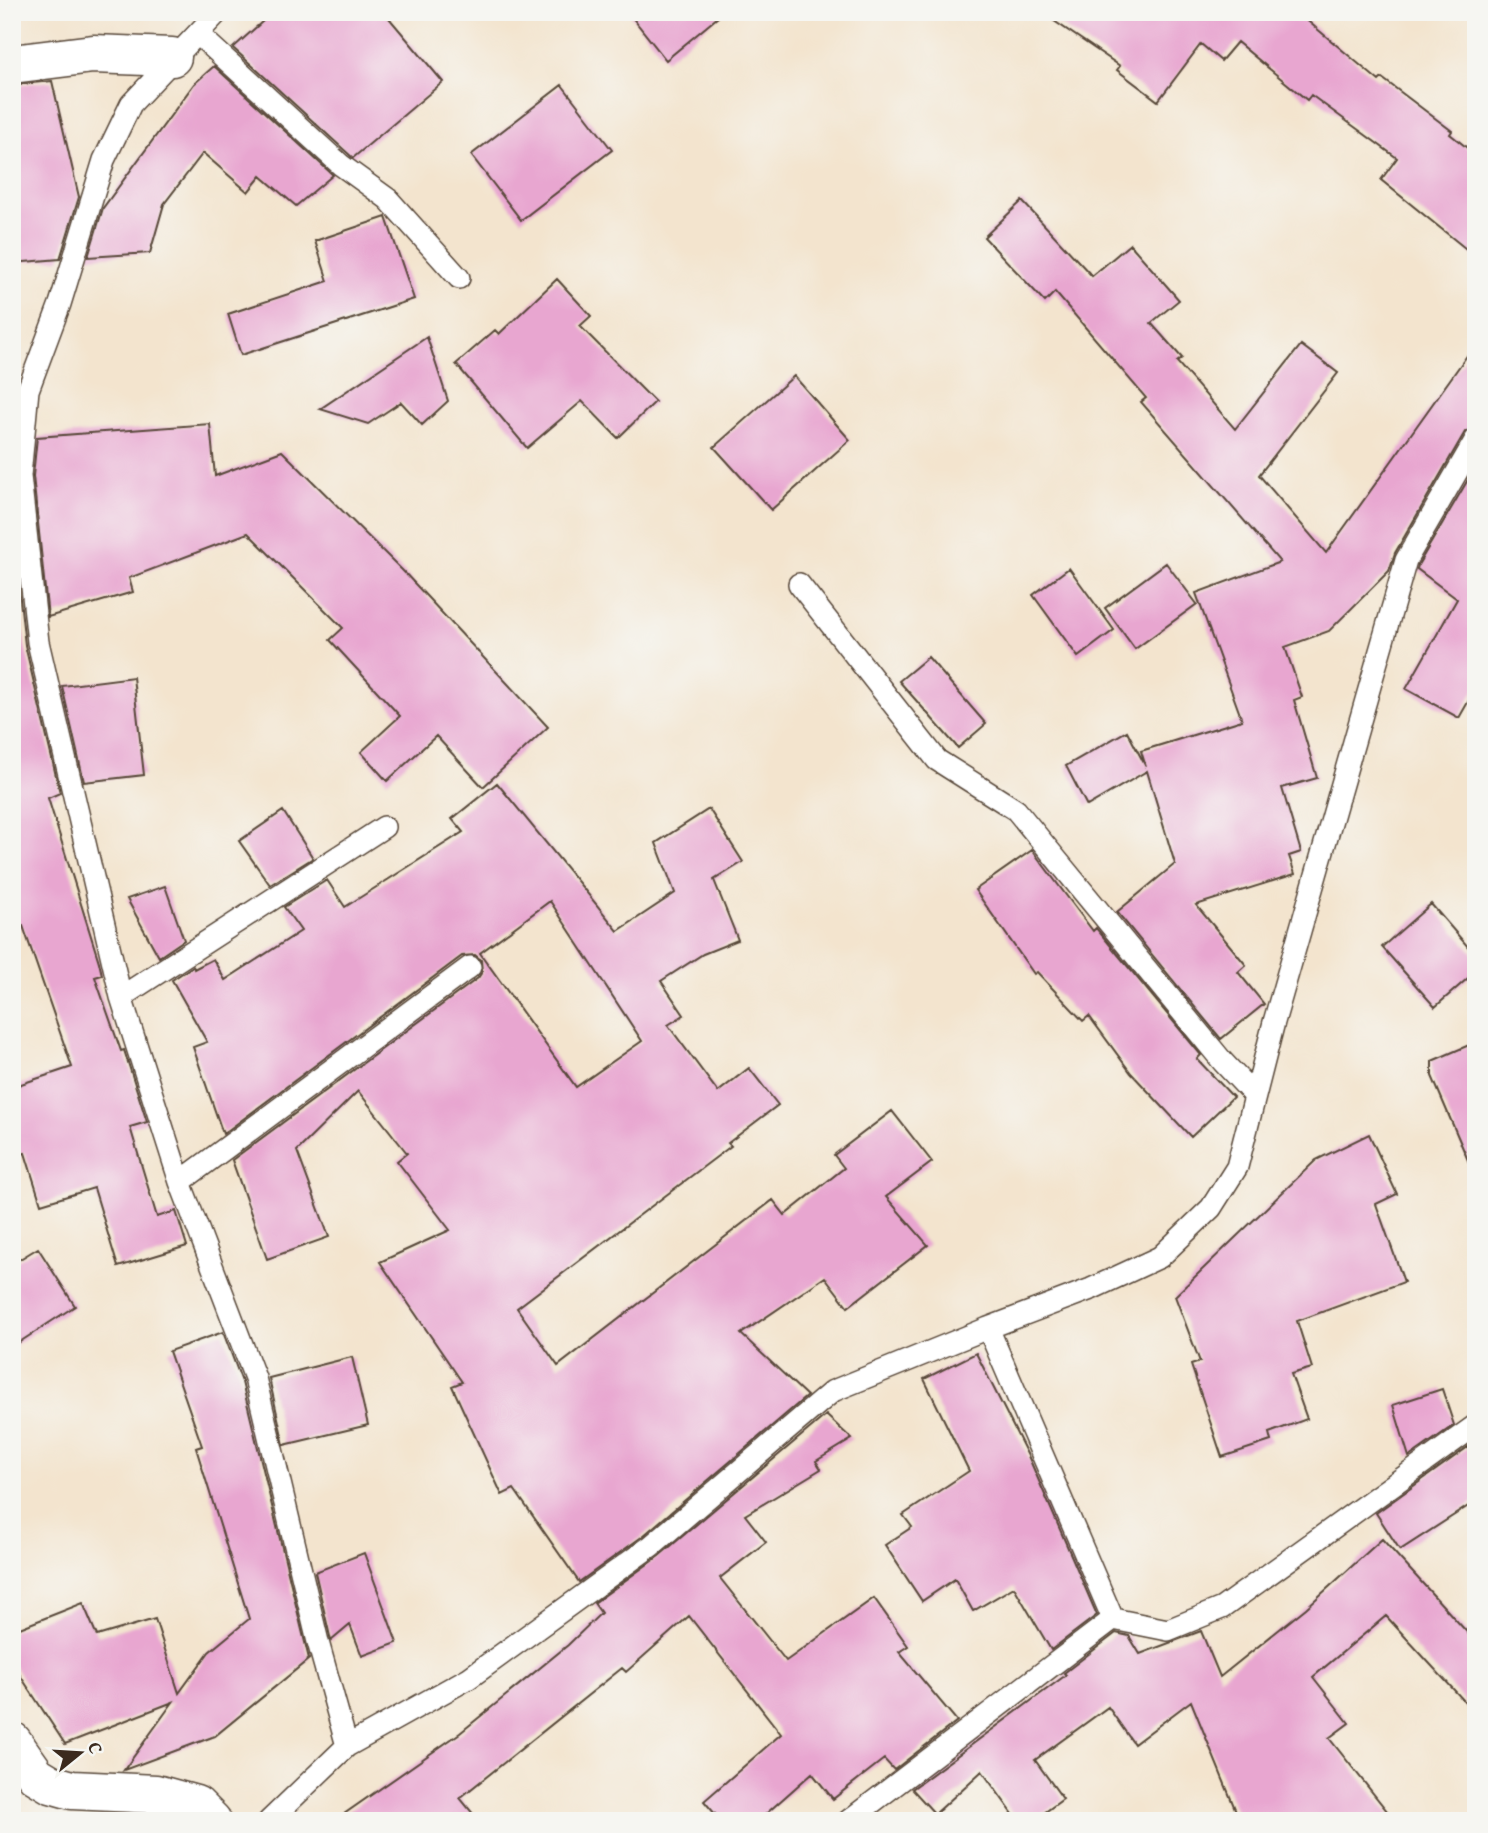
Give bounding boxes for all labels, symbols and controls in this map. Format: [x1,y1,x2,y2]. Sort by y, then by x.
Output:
north arrow [46,1717,116,1787]
text: С [81,1738,111,1757]

